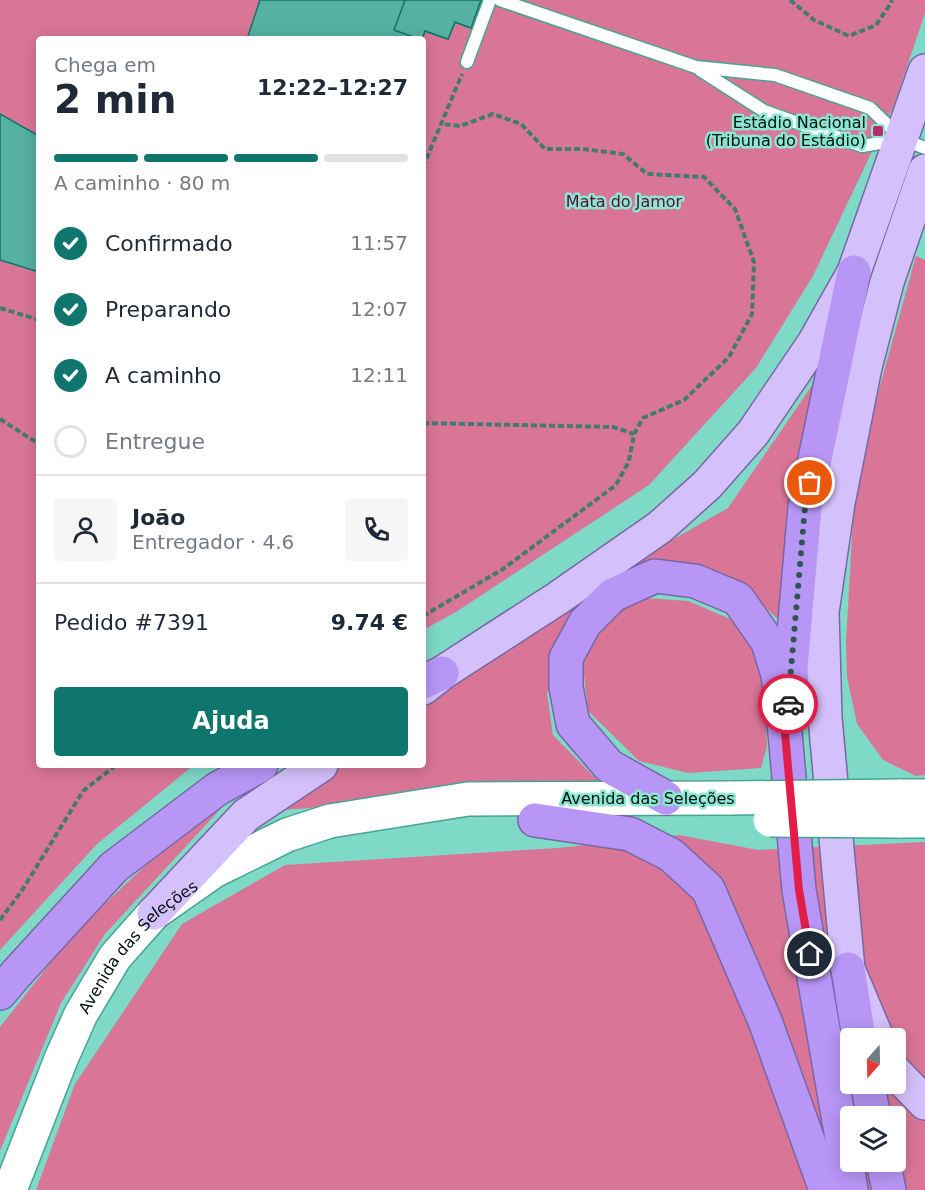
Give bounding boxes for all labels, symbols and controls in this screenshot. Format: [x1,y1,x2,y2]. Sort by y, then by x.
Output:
text: Chega em [54,53,156,77]
text: 12:22–12:27 [257,75,408,100]
text: 2 min [54,77,176,122]
place label: Estádio Nacional (Tribuna do Estádio) [706,113,866,150]
marker: Estádio Nacional (Tribuna do Estádio) [871,124,885,138]
text: A caminho · 80 m [54,171,230,195]
park label: Mata do Jamor [566,192,683,211]
icon: check [54,227,87,260]
text: Confirmado [105,231,233,256]
text: 11:57 [350,231,408,255]
icon: check [54,293,87,326]
text: Preparando [105,297,231,322]
text: 12:07 [350,297,408,321]
icon: check [54,359,87,392]
text: A caminho [105,363,222,388]
text: 12:11 [350,363,408,387]
text: Entregue [105,429,205,454]
pin [784,457,835,508]
icon: bag [793,466,826,499]
button: person [54,498,117,561]
button: phone [345,498,408,561]
text: João [132,505,185,530]
text: Entregador · 4.6 [132,530,294,554]
text: Pedido #7391 [54,610,209,635]
text: 9.74 € [331,610,408,635]
courier [758,674,818,734]
button: Ajuda [54,687,408,756]
icon: car [772,688,805,721]
street label: Avenida das Seleções [561,789,735,808]
street label: Avenida das Seleções [75,877,201,1017]
pin [784,928,835,979]
icon: home [793,937,826,970]
north arrow [840,1028,906,1094]
map controls [840,1028,906,1172]
button: layers [840,1106,906,1172]

